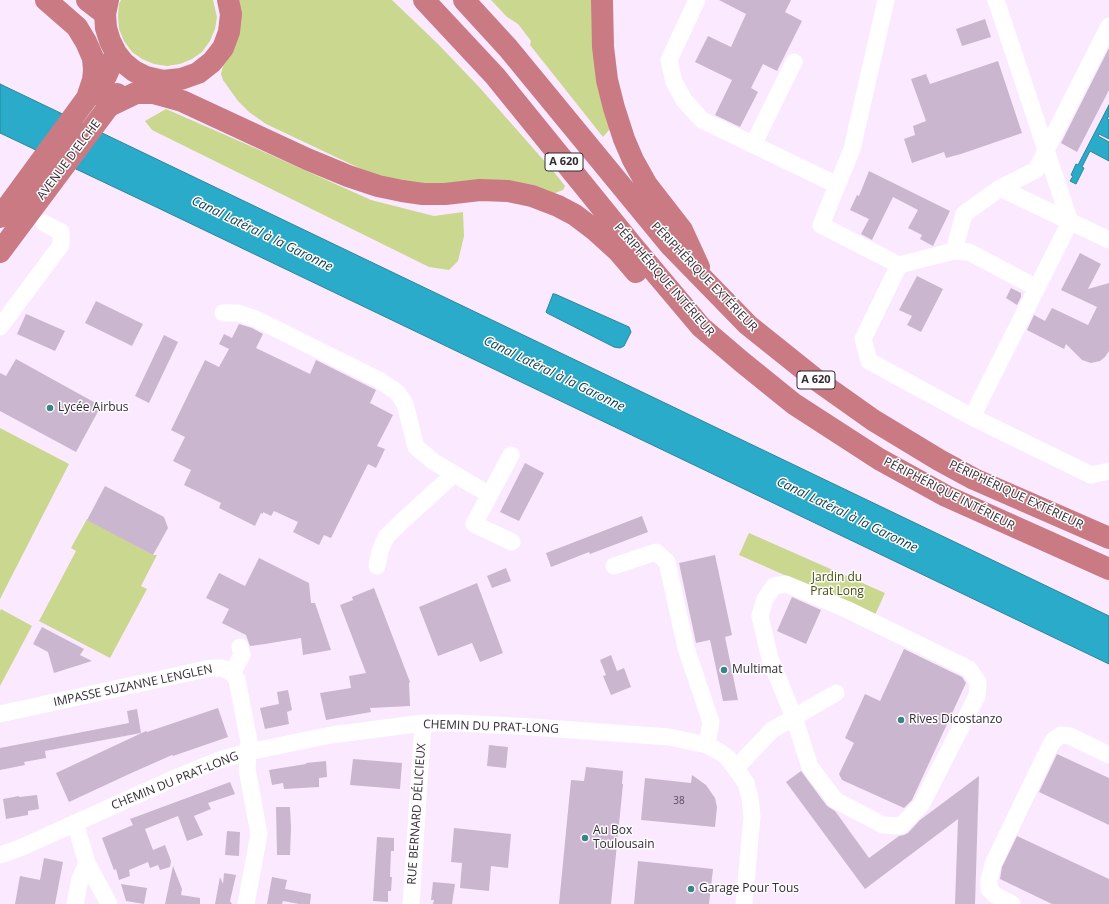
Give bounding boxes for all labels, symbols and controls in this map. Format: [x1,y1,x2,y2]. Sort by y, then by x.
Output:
street label: AVENUE D'ELCHE [34,117,104,203]
road number: A 620 [545,153,583,171]
water label: Canal Latéral à la Garonne [189,193,335,275]
street label: PÉRIPHÉRIQUE EXTÉRIEUR [648,219,760,335]
street label: PÉRIPHÉRIQUE INTÉRIEUR [611,220,717,340]
water label: Canal Latéral à la Garonne [481,333,627,415]
road number: A 620 [797,371,835,389]
place label: Lycée Airbus [58,401,129,415]
marker: Lycée Airbus [45,403,55,413]
street label: PÉRIPHÉRIQUE INTÉRIEUR [881,455,1017,533]
street label: PÉRIPHÉRIQUE EXTÉRIEUR [947,458,1085,532]
water label: Canal Latéral à la Garonne [774,474,920,556]
park label: Jardin du Prat Long [810,571,864,599]
street label: IMPASSE SUZANNE LENGLEN [52,662,214,710]
place label: Multimat [732,663,783,677]
marker: Multimat [719,665,729,675]
place label: Rives Dicostanzo [909,713,1003,727]
marker: Rives Dicostanzo [896,715,906,725]
street label: CHEMIN DU PRAT-LONG [423,717,559,737]
street label: RUE BERNARD DÉLICIEUX [405,743,429,885]
street label: CHEMIN DU PRAT-LONG [109,749,241,813]
house number: 38 [673,795,685,807]
place label: Au Box Toulousain [593,824,655,852]
marker: Au Box Toulousain [580,833,590,843]
place label: Garage Pour Tous [699,882,799,896]
marker: Garage Pour Tous [686,884,696,894]

